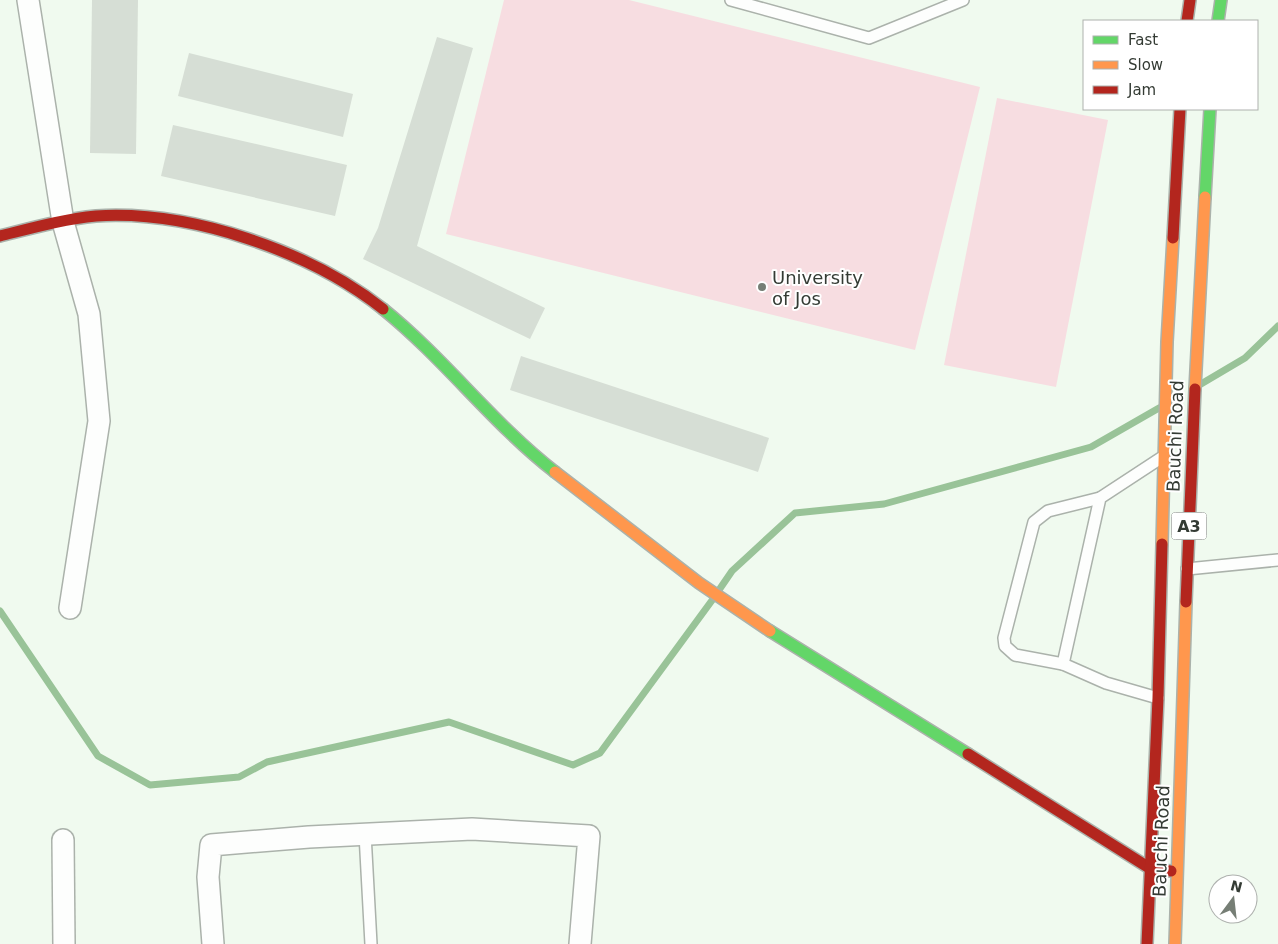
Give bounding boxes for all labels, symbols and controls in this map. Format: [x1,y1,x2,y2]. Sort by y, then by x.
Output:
legend [1083,20,1258,110]
text: Fast [1128,31,1158,49]
text: Slow [1128,56,1163,74]
text: Jam [1127,81,1156,99]
place label: University of Jos [772,267,863,309]
marker: University of Jos [756,281,768,293]
street label: Bauchi Road [1163,380,1187,492]
road number: A3 [1172,512,1206,540]
street label: Bauchi Road [1149,785,1173,897]
north arrow [1208,874,1258,924]
text: N [1229,877,1244,896]

